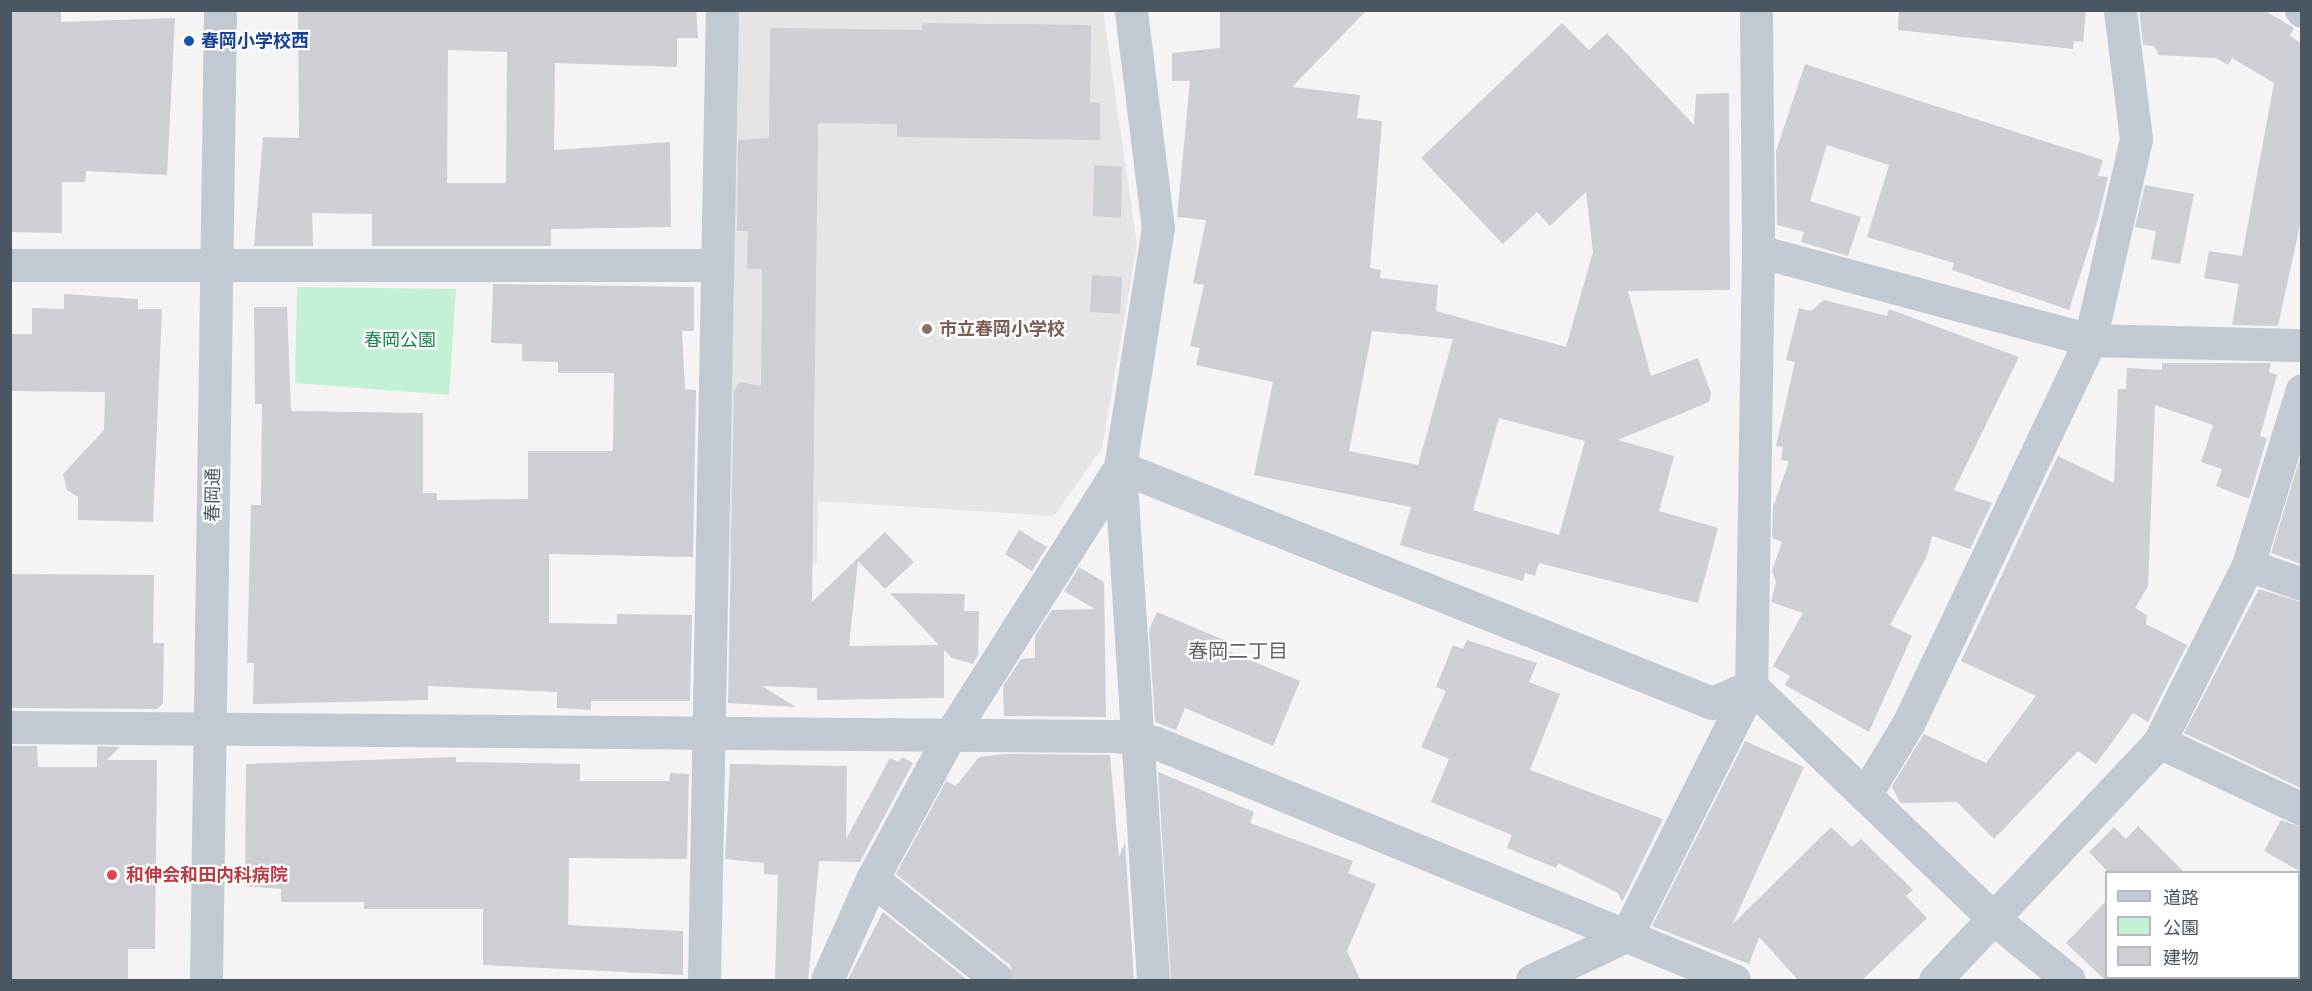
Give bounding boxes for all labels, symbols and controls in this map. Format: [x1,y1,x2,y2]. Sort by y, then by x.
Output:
place label: 春岡小学校西 [201,30,309,52]
marker: 春岡小学校西 [182,34,196,48]
place label: 市立春岡小学校 [939,318,1065,340]
marker: 市立春岡小学校 [920,322,934,336]
park label: 春岡公園 [364,329,436,351]
street label: 春岡通 [202,468,224,522]
district label: 春岡二丁目 [1188,639,1288,663]
place label: 和伸会和田内科病院 [126,864,288,886]
marker: 和伸会和田内科病院 [103,866,121,884]
legend [2105,871,2300,979]
text: 道路 [2163,887,2199,909]
text: 公園 [2163,917,2199,939]
text: 建物 [2163,947,2199,969]

